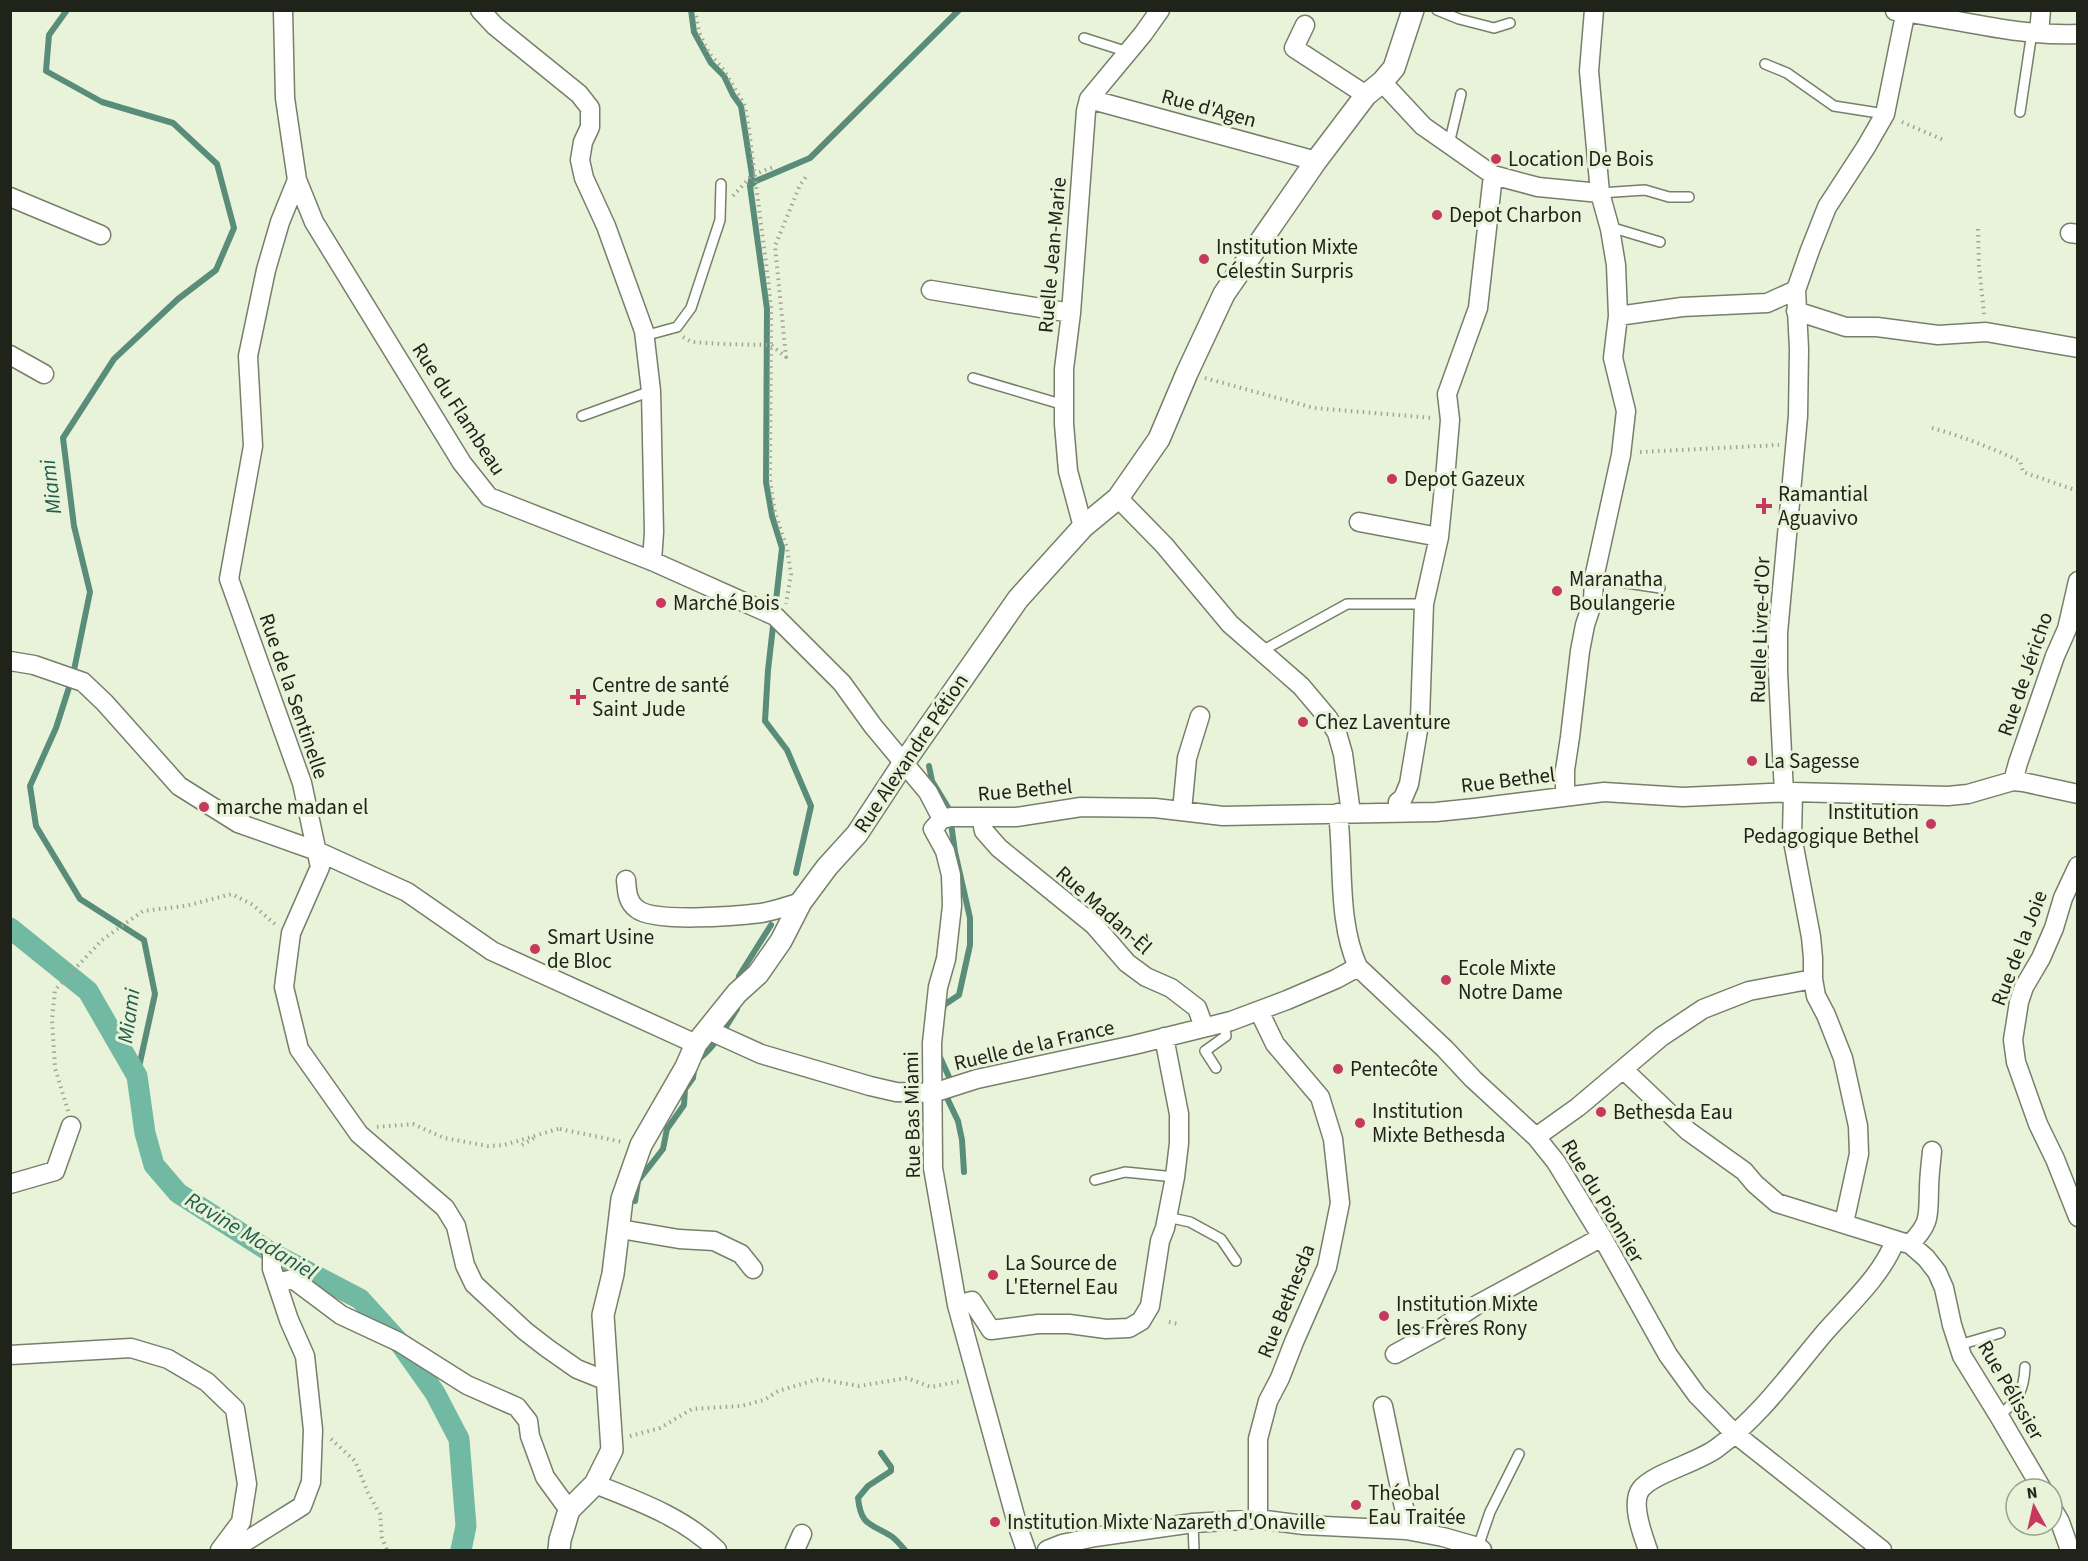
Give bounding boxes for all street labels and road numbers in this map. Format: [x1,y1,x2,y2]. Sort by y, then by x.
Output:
street label: Rue d'Agen [1158,81,1260,135]
street label: Ruelle Jean-Marie [1030,176,1074,334]
street label: Rue du Flambeau [405,337,513,481]
street label: Ruelle Livre-d'Or [1742,555,1778,704]
street label: Rue de Jéricho [1990,608,2060,740]
street label: Rue de la Sentinelle [252,609,336,783]
street label: Rue Alexandre Pétion [846,667,976,839]
street label: Rue Bethel [1459,759,1557,801]
street label: Rue Bethel [976,771,1074,809]
street label: Rue Madan-Èl [1049,859,1159,961]
street label: Rue de la Joie [1983,886,2055,1010]
street label: Ruelle de la France [951,1012,1117,1078]
street label: Rue Bas Miami [896,1051,928,1179]
street label: Rue du Pionnier [1554,1133,1652,1269]
street label: Rue Bethesda [1250,1240,1322,1362]
street label: Rue Pélissier [1970,1335,2052,1446]

